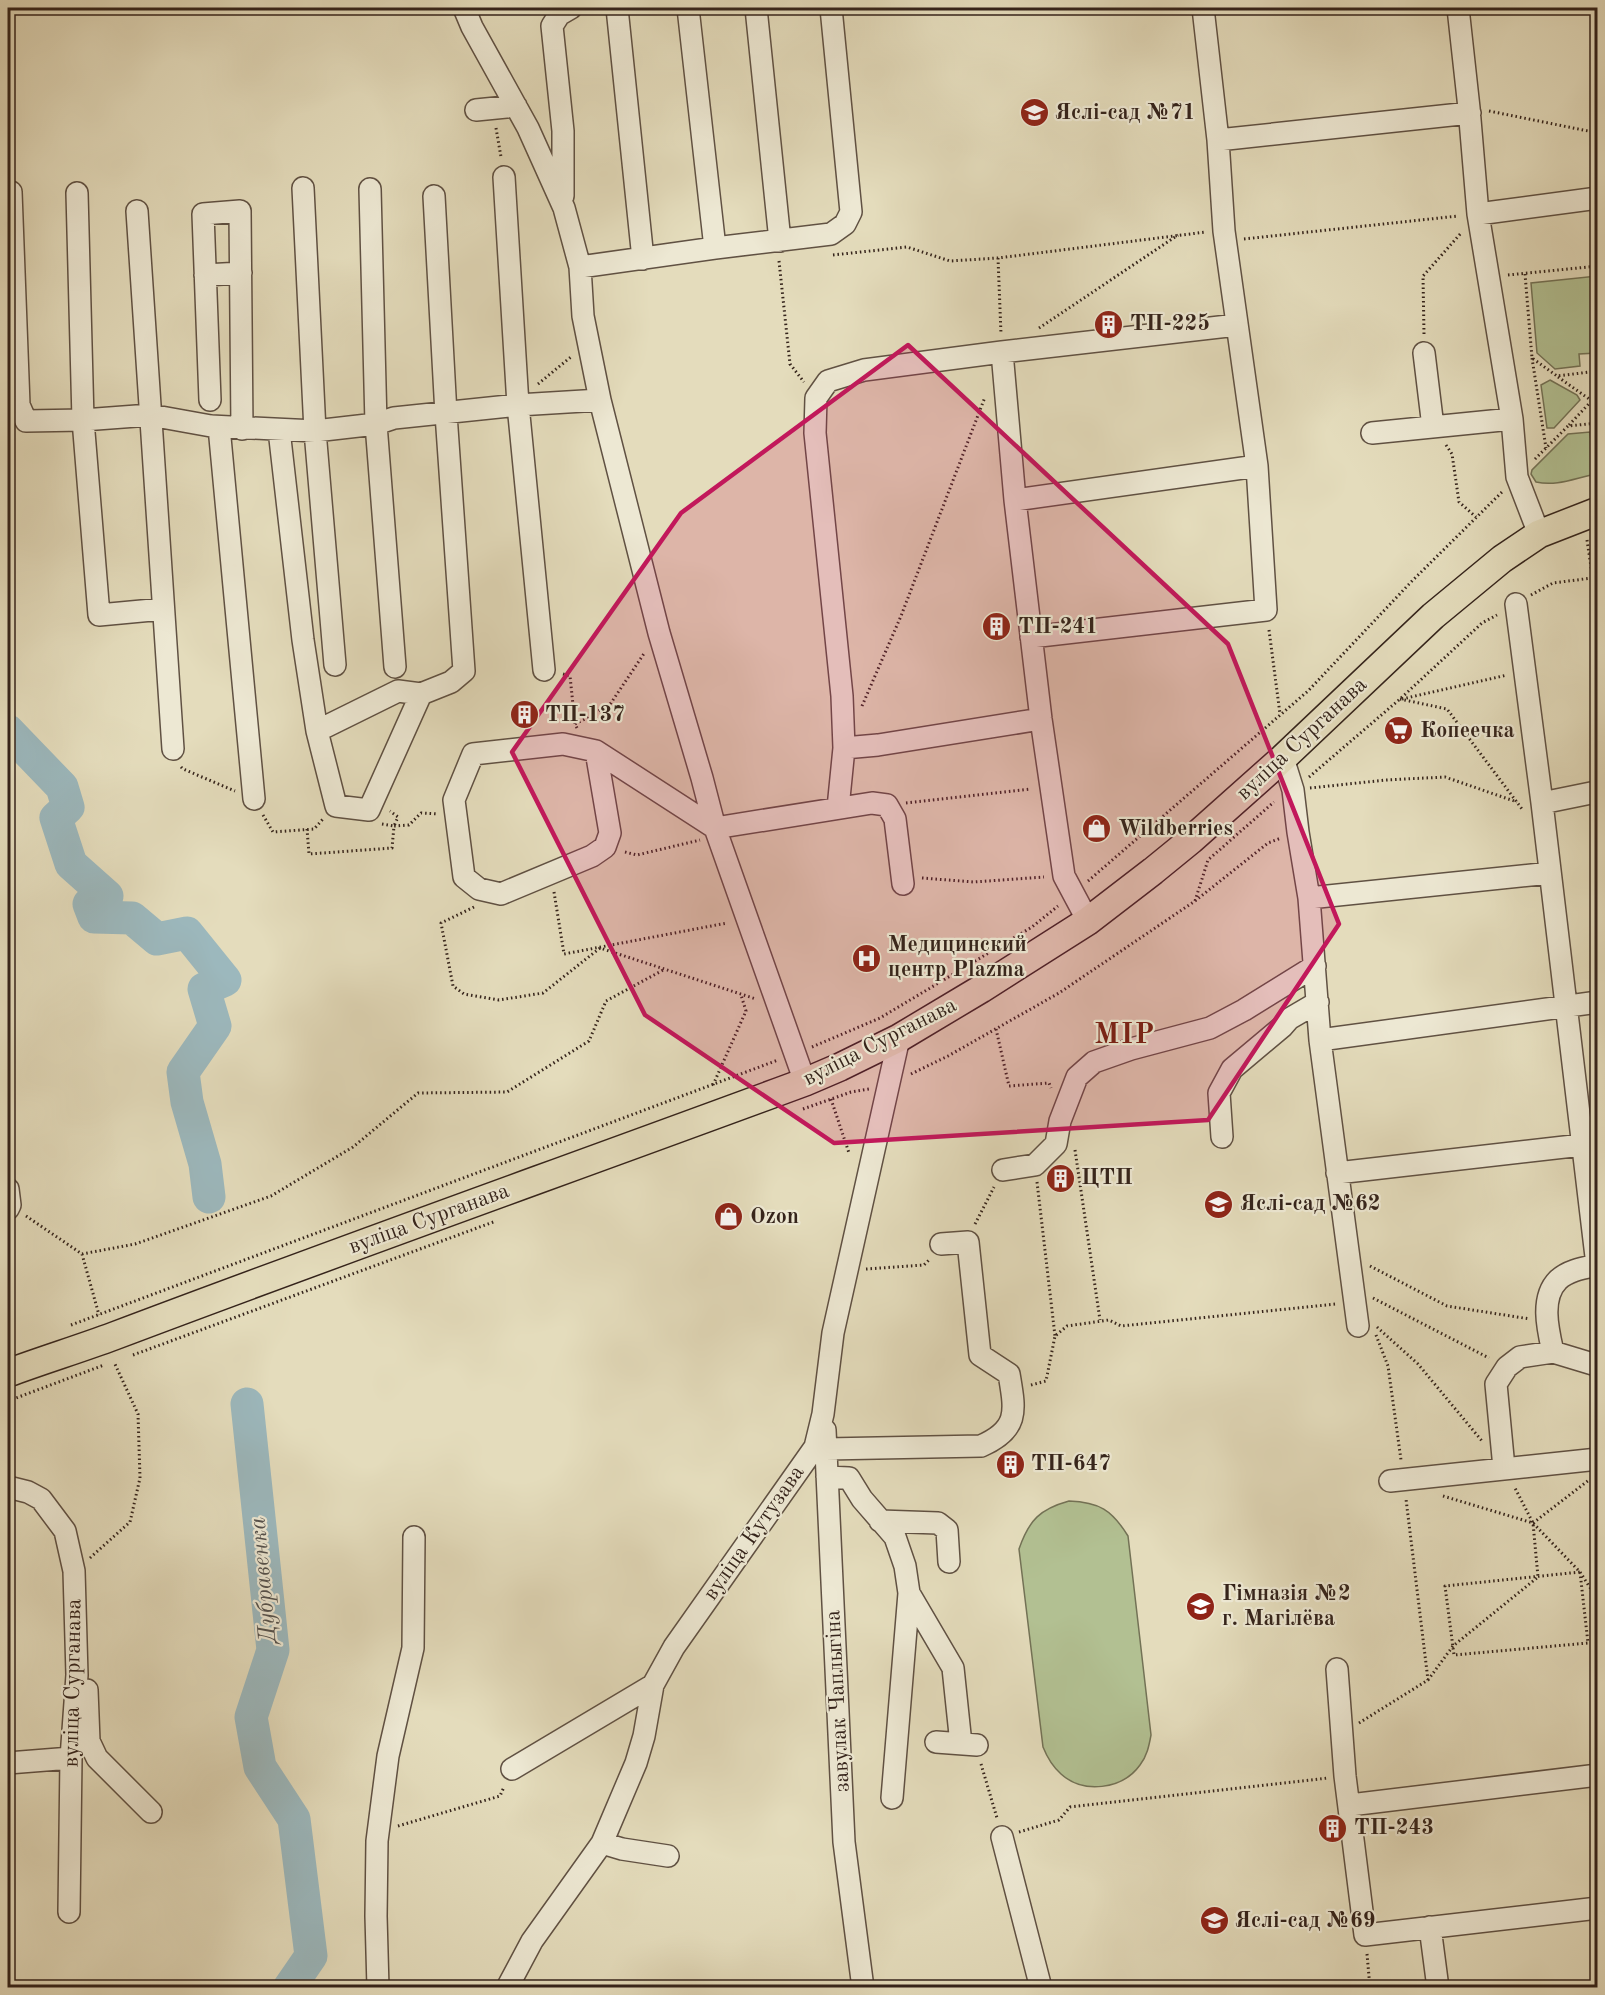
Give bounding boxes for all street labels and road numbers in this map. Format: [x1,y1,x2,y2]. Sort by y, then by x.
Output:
street label: вуліца Сурганава [1233,673,1371,805]
street label: вуліца Сурганава [800,994,960,1090]
street label: вуліца Сурганава [346,1180,512,1258]
street label: вуліца Кутузава [699,1462,809,1604]
street label: вуліца Сурганава [61,1598,85,1768]
street label: завулак Чаплыгіна [822,1609,854,1793]

